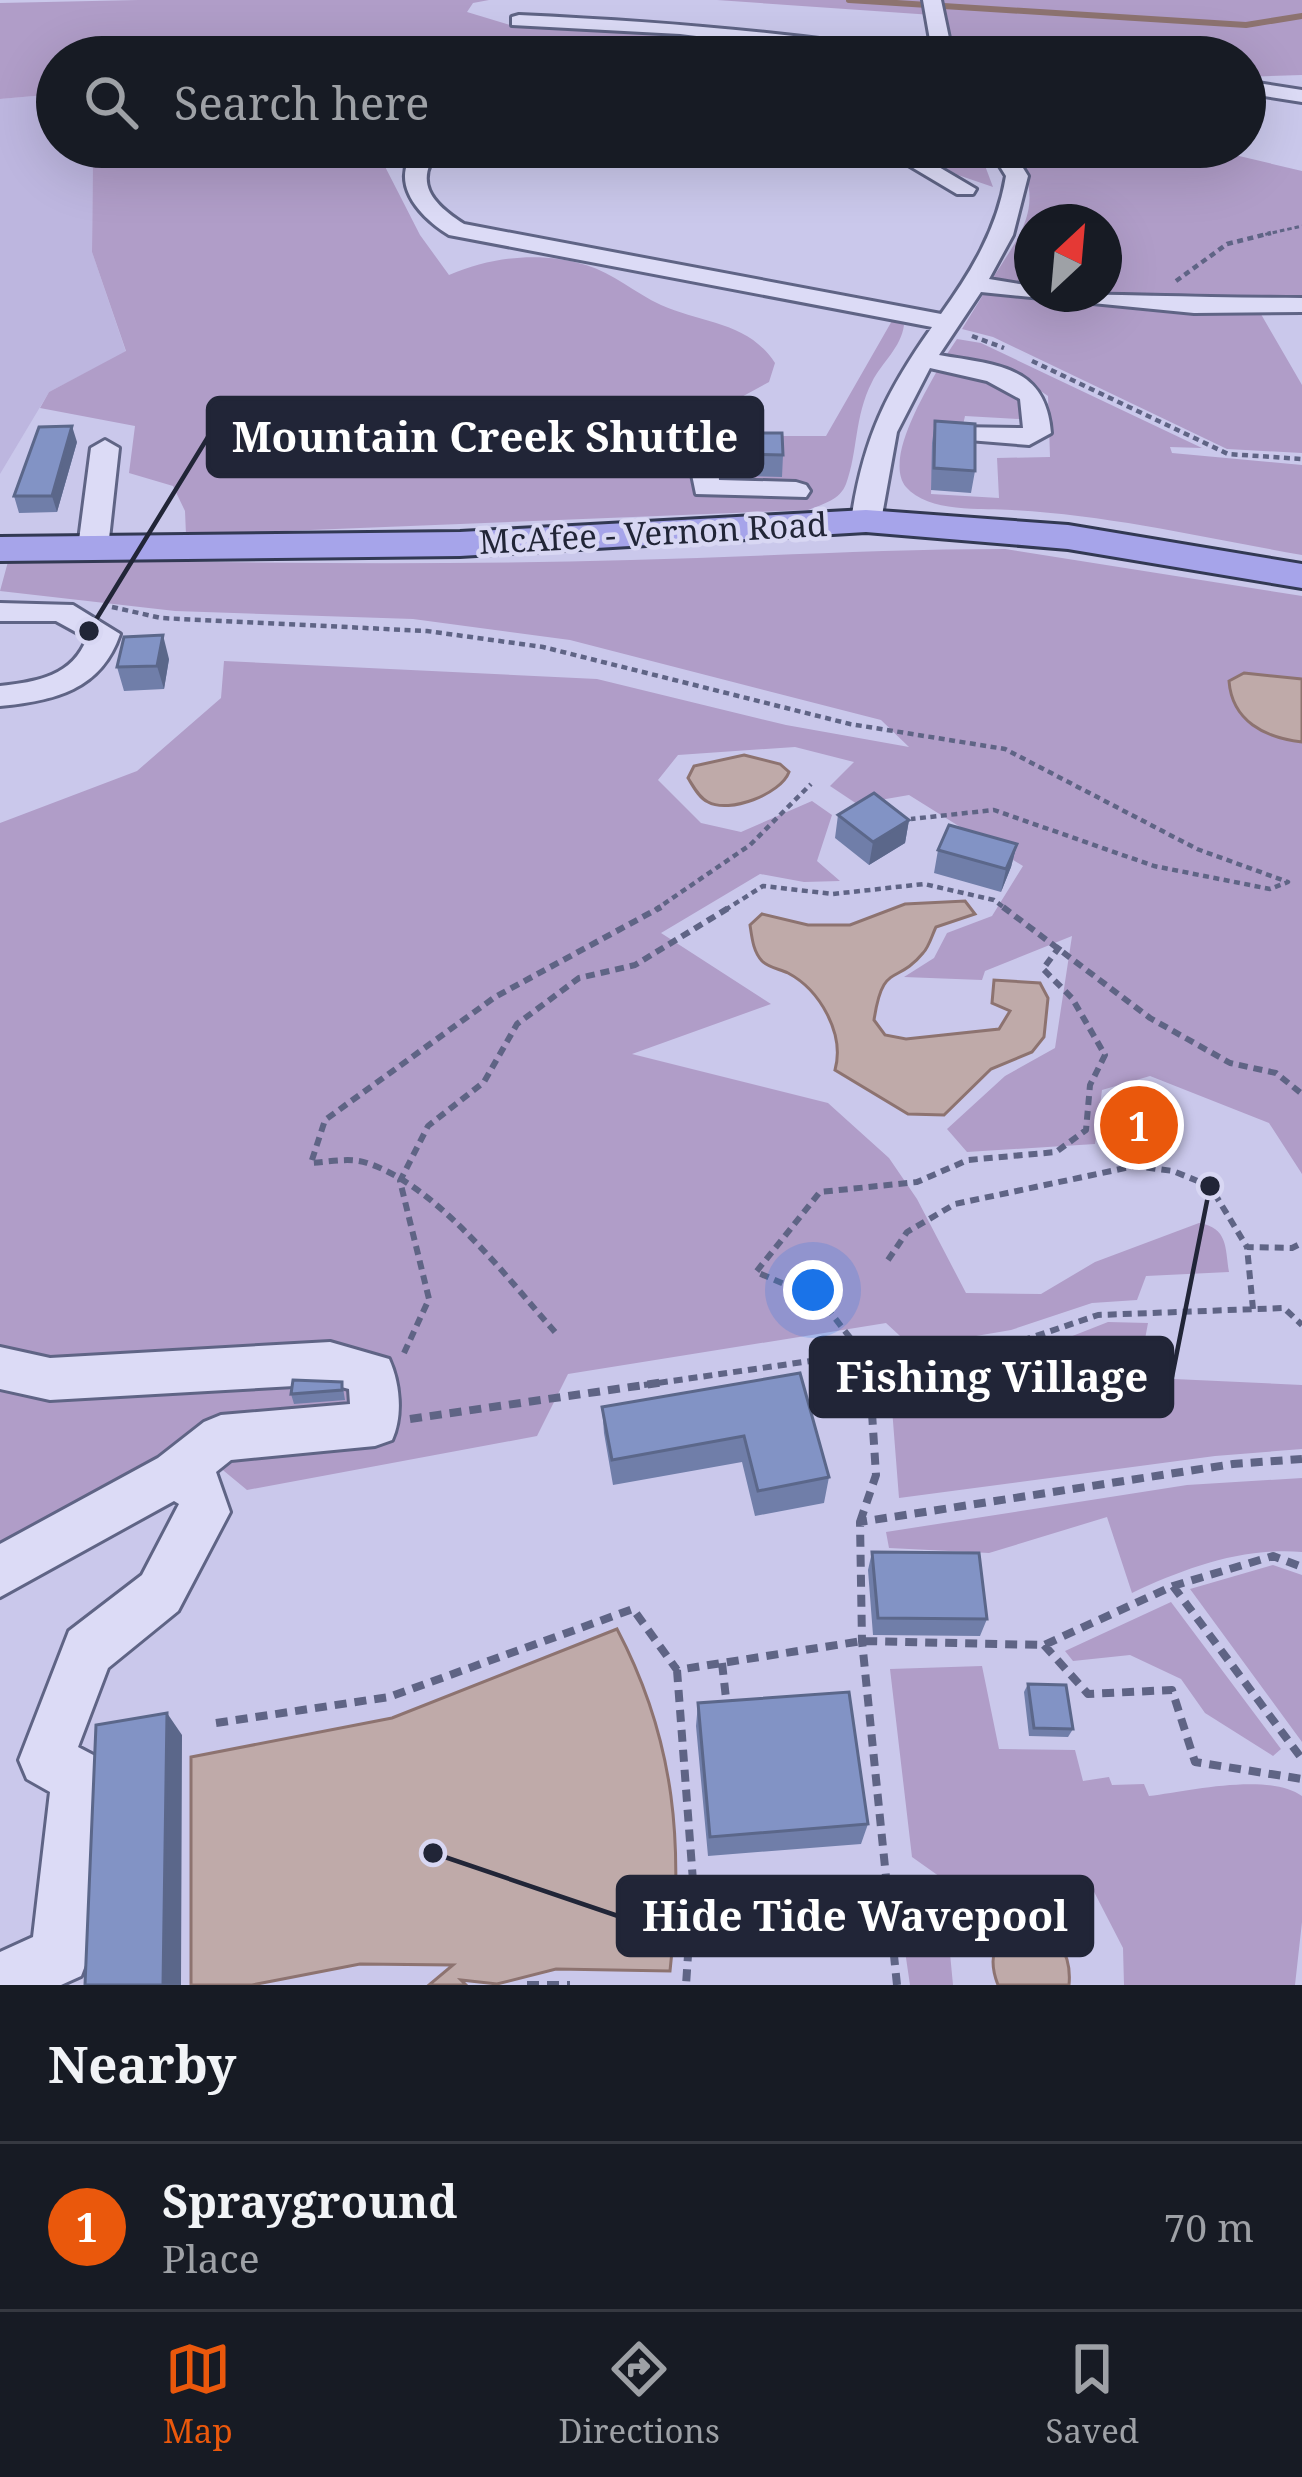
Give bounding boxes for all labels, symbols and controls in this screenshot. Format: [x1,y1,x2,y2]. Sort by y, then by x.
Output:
search box [36,36,1266,168]
icon: search [78,69,144,135]
text: Search here [174,72,429,133]
north arrow [1014,204,1122,312]
callout: Mountain Creek Shuttle [208,398,762,476]
text: Mountain Creek Shuttle [232,407,738,464]
street label: McAfee - Vernon Road [478,501,828,564]
pin: 1 [1100,1080,1178,1170]
your location [783,1260,843,1320]
callout: Fishing Village [811,1338,1172,1416]
text: Fishing Village [836,1347,1148,1404]
callout: Hide Tide Wavepool [618,1877,1092,1955]
text: Hide Tide Wavepool [642,1886,1068,1943]
text: Nearby [48,2028,236,2098]
text: Sprayground [162,2170,457,2231]
text: 1 [76,2200,98,2253]
text: 70 m [1163,2200,1254,2253]
text: Place [162,2231,260,2284]
tab: Map [163,2336,233,2453]
tab: Directions [558,2336,720,2453]
tab: Saved [1046,2336,1139,2453]

